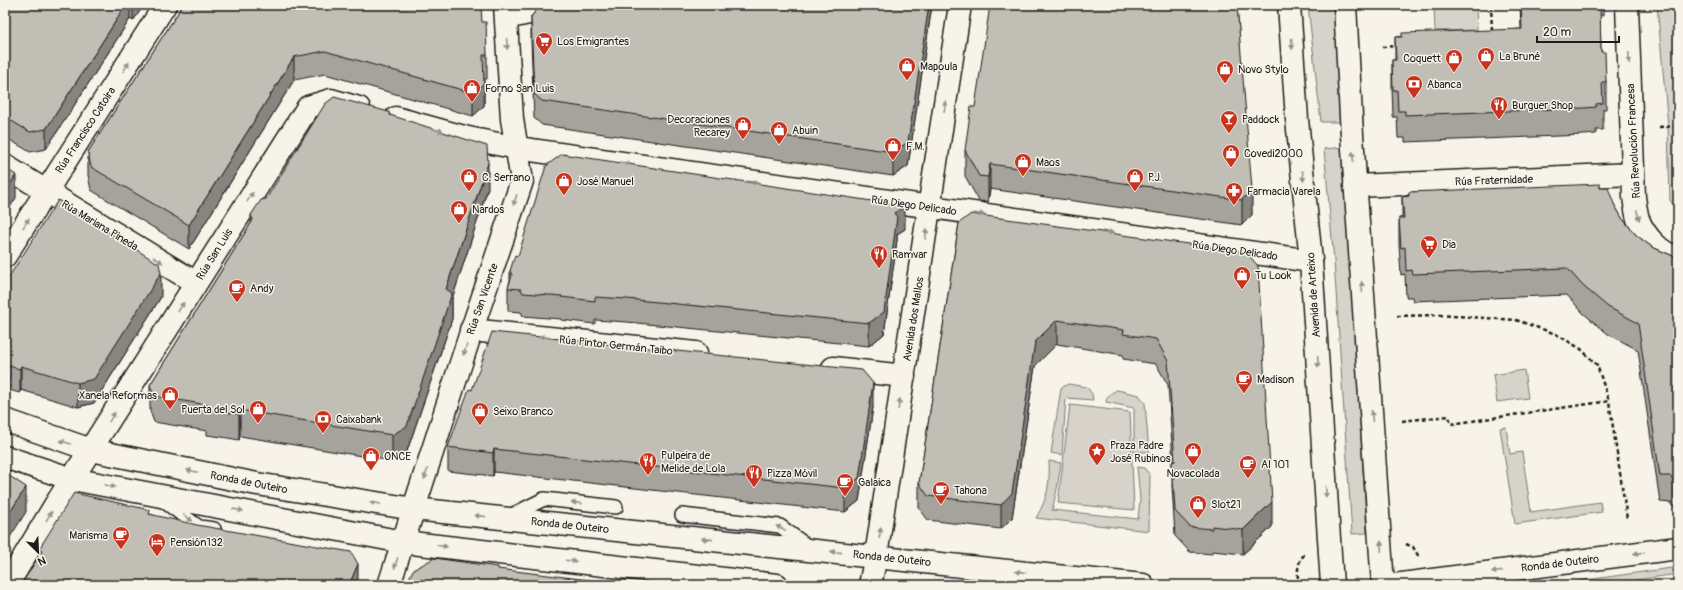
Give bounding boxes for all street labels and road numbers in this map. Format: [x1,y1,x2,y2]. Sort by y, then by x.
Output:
street label: Rúa Revolución Francesa [1624,83,1643,199]
street label: Rúa Francisco Catoira [53,85,118,176]
street label: Rúa Fraternidade [1455,173,1534,188]
street label: Rúa Diego Delicado [870,193,958,218]
street label: Rúa Mariana Pineda [59,197,140,253]
street label: Rúa San Luis [194,226,235,282]
street label: Rúa Diego Delicado [1191,238,1279,263]
street label: Avenida de Arteixo [1304,252,1323,338]
street label: Rúa San Vicente [464,261,501,337]
street label: Avenida dos Mallos [900,276,927,362]
street label: Rúa Pintor Germán Taibo [558,333,674,358]
street label: Ronda de Outeiro [209,469,289,496]
street label: Ronda de Outeiro [530,515,610,536]
street label: Ronda de Outeiro [852,548,932,569]
street label: Ronda de Outeiro [1520,552,1600,575]

